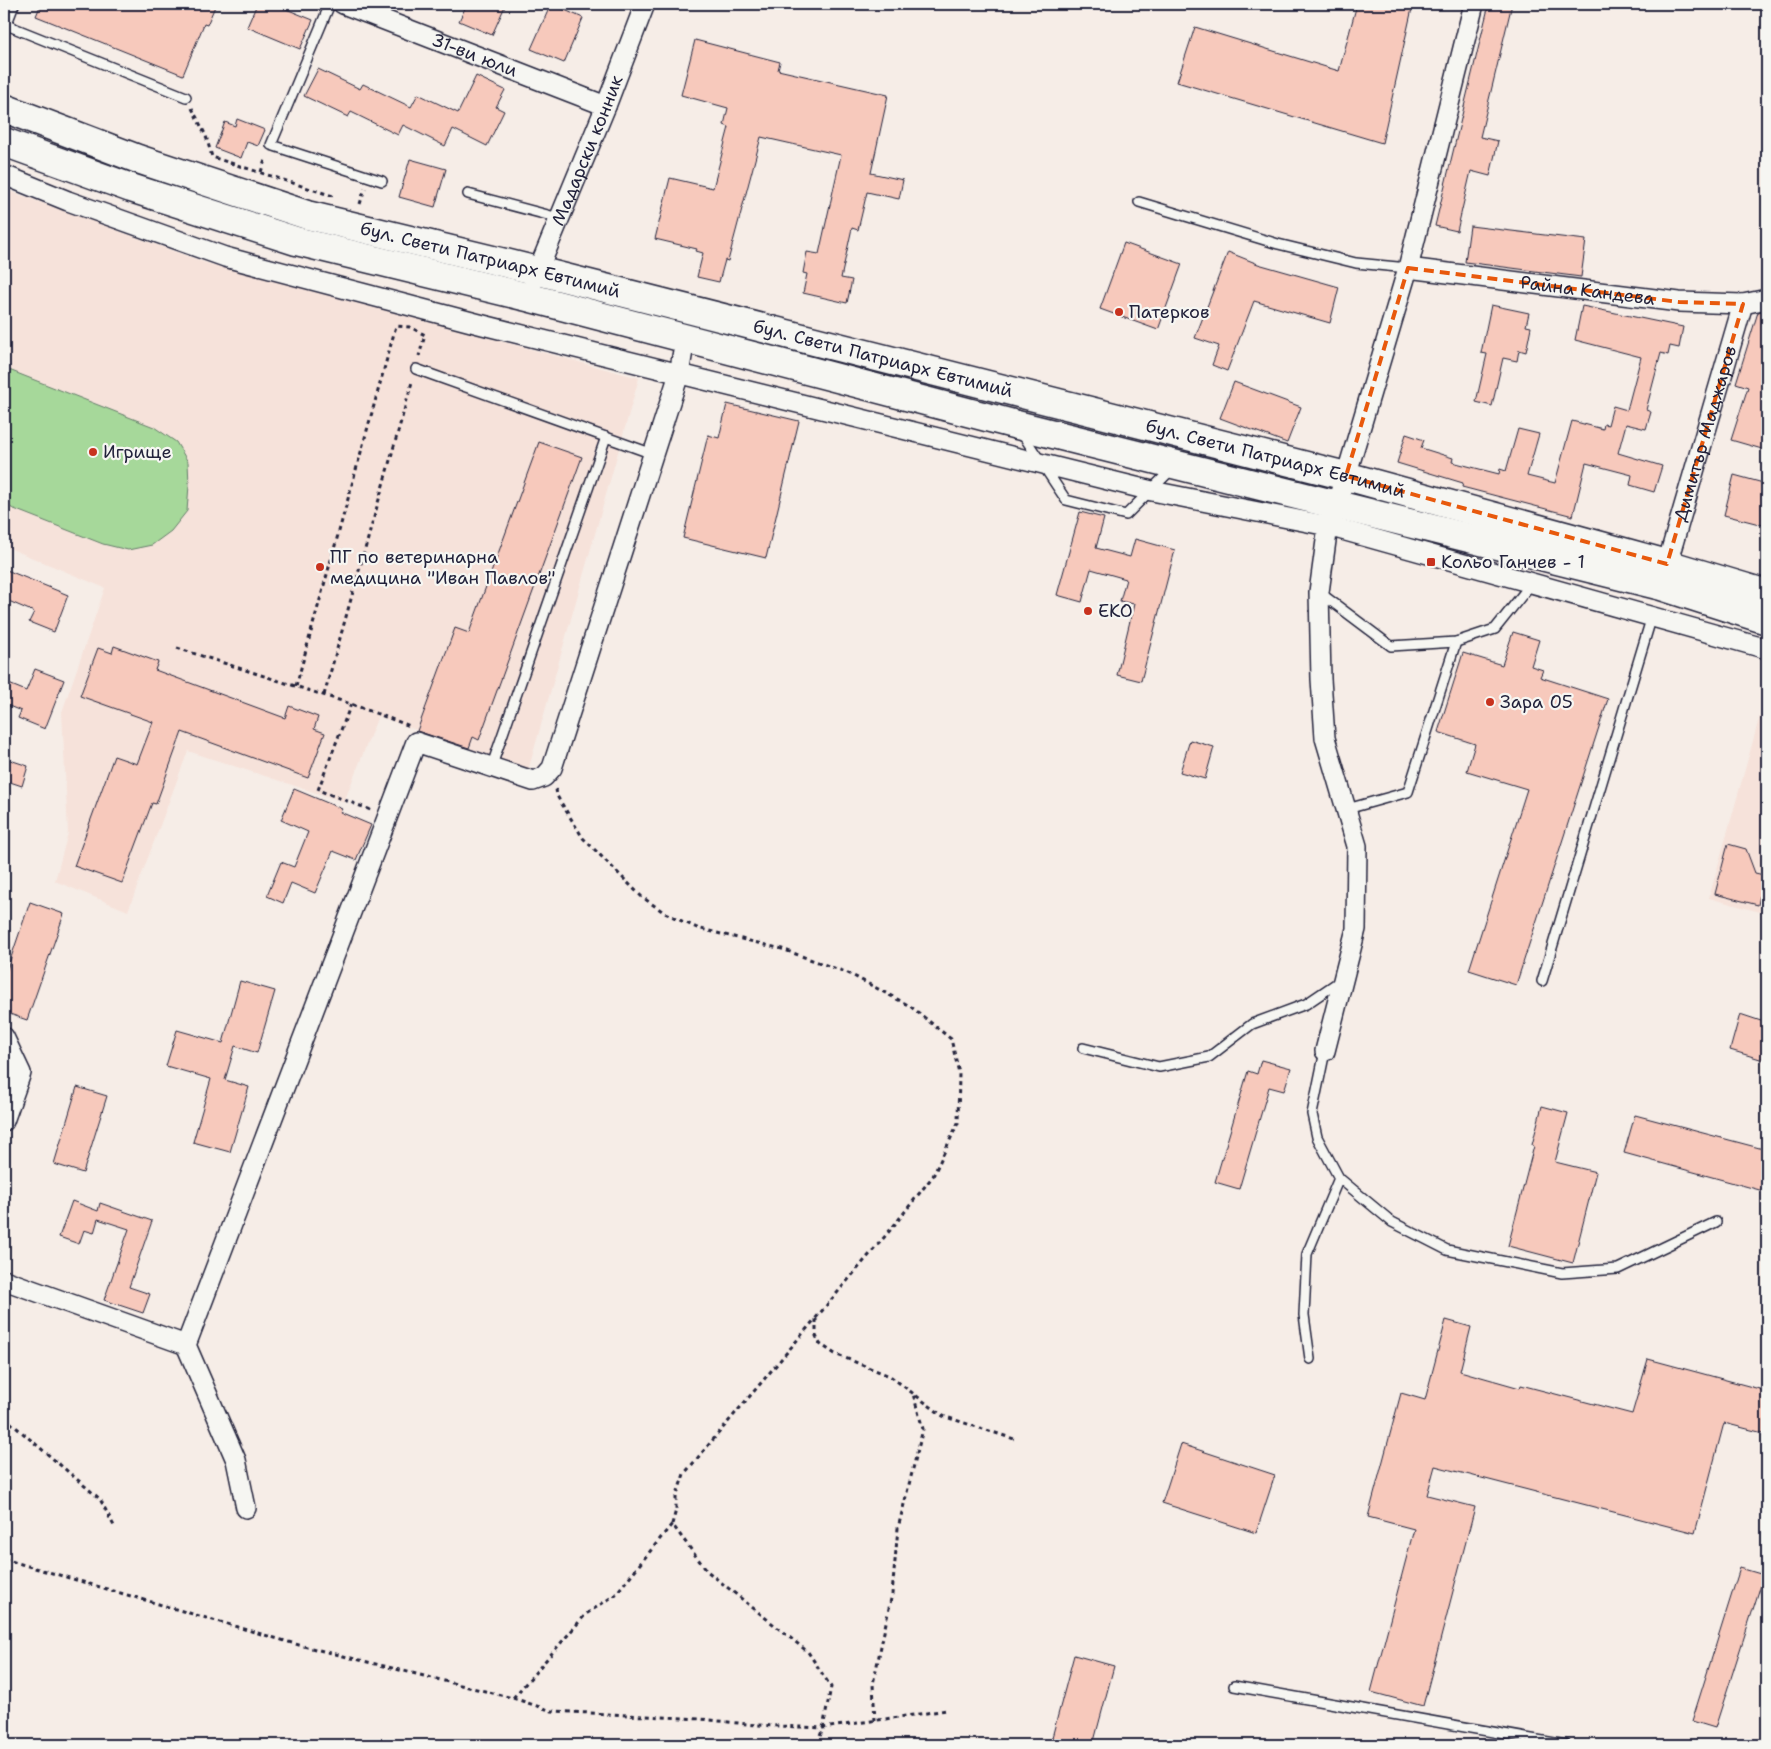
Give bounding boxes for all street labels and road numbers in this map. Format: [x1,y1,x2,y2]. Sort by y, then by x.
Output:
street label: 31-ви юли [428,27,521,83]
street label: Мадарски конник [546,72,629,229]
street label: бул. Свети Патриарх Евтимий [358,216,623,303]
street label: Райна Кандева [1519,270,1656,311]
street label: бул. Свети Патриарх Евтимий [751,314,1016,403]
street label: Димитър Маджаров [1668,343,1742,524]
street label: бул. Свети Патриарх Евтимий [1143,414,1408,504]

